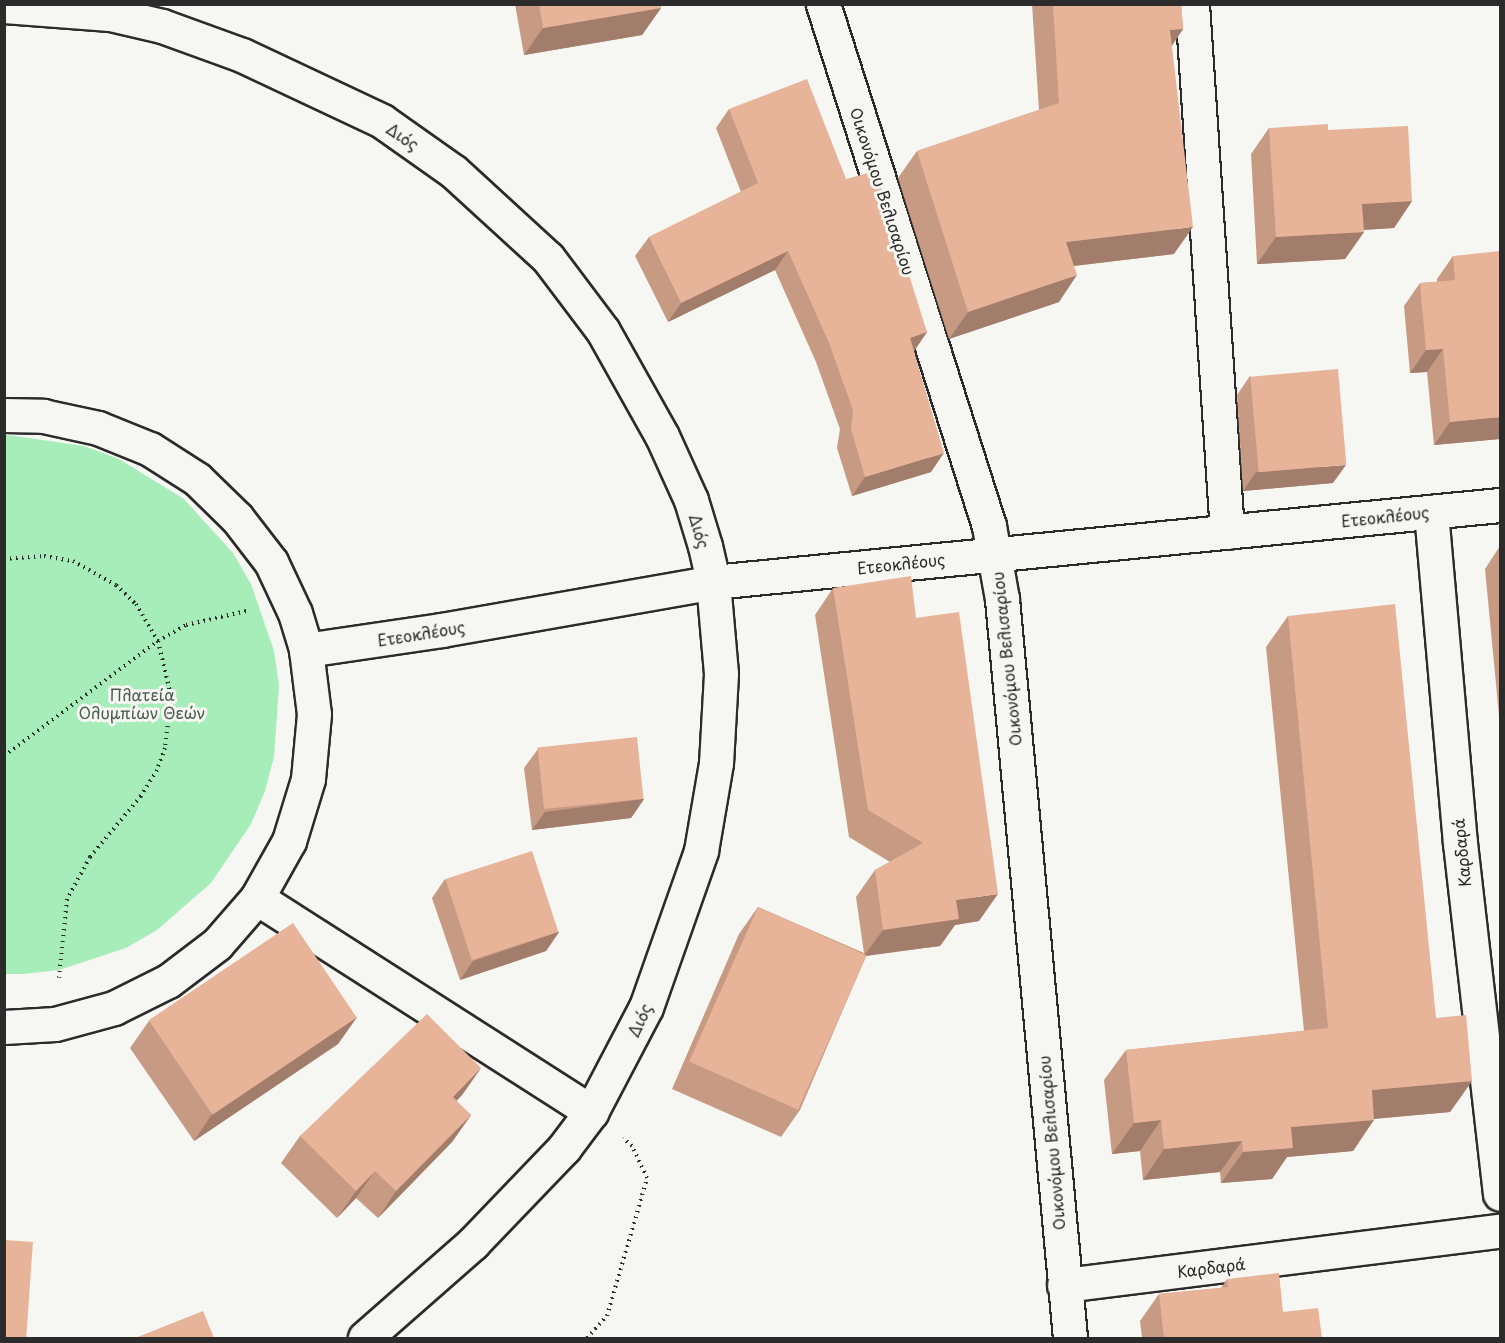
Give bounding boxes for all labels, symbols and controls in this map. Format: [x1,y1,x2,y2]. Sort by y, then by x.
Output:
street label: Οικονόμου Βελισαρίου [847,104,919,278]
street label: Διός [383,118,423,154]
street label: Ετεοκλέους [1340,502,1430,530]
street label: Διός [686,512,714,550]
street label: Ετεοκλέους [856,549,946,577]
street label: Οικονόμου Βελισαρίου [987,571,1025,747]
street label: Ετεοκλέους [376,617,466,649]
park label: Πλατεία Ολυμπίων Θεών [78,684,206,722]
street label: Καρδαρά [1448,818,1474,888]
street label: Διός [623,1000,655,1040]
street label: Οικονόμου Βελισαρίου [1034,1055,1068,1231]
street label: Καρδαρά [1176,1253,1246,1281]

